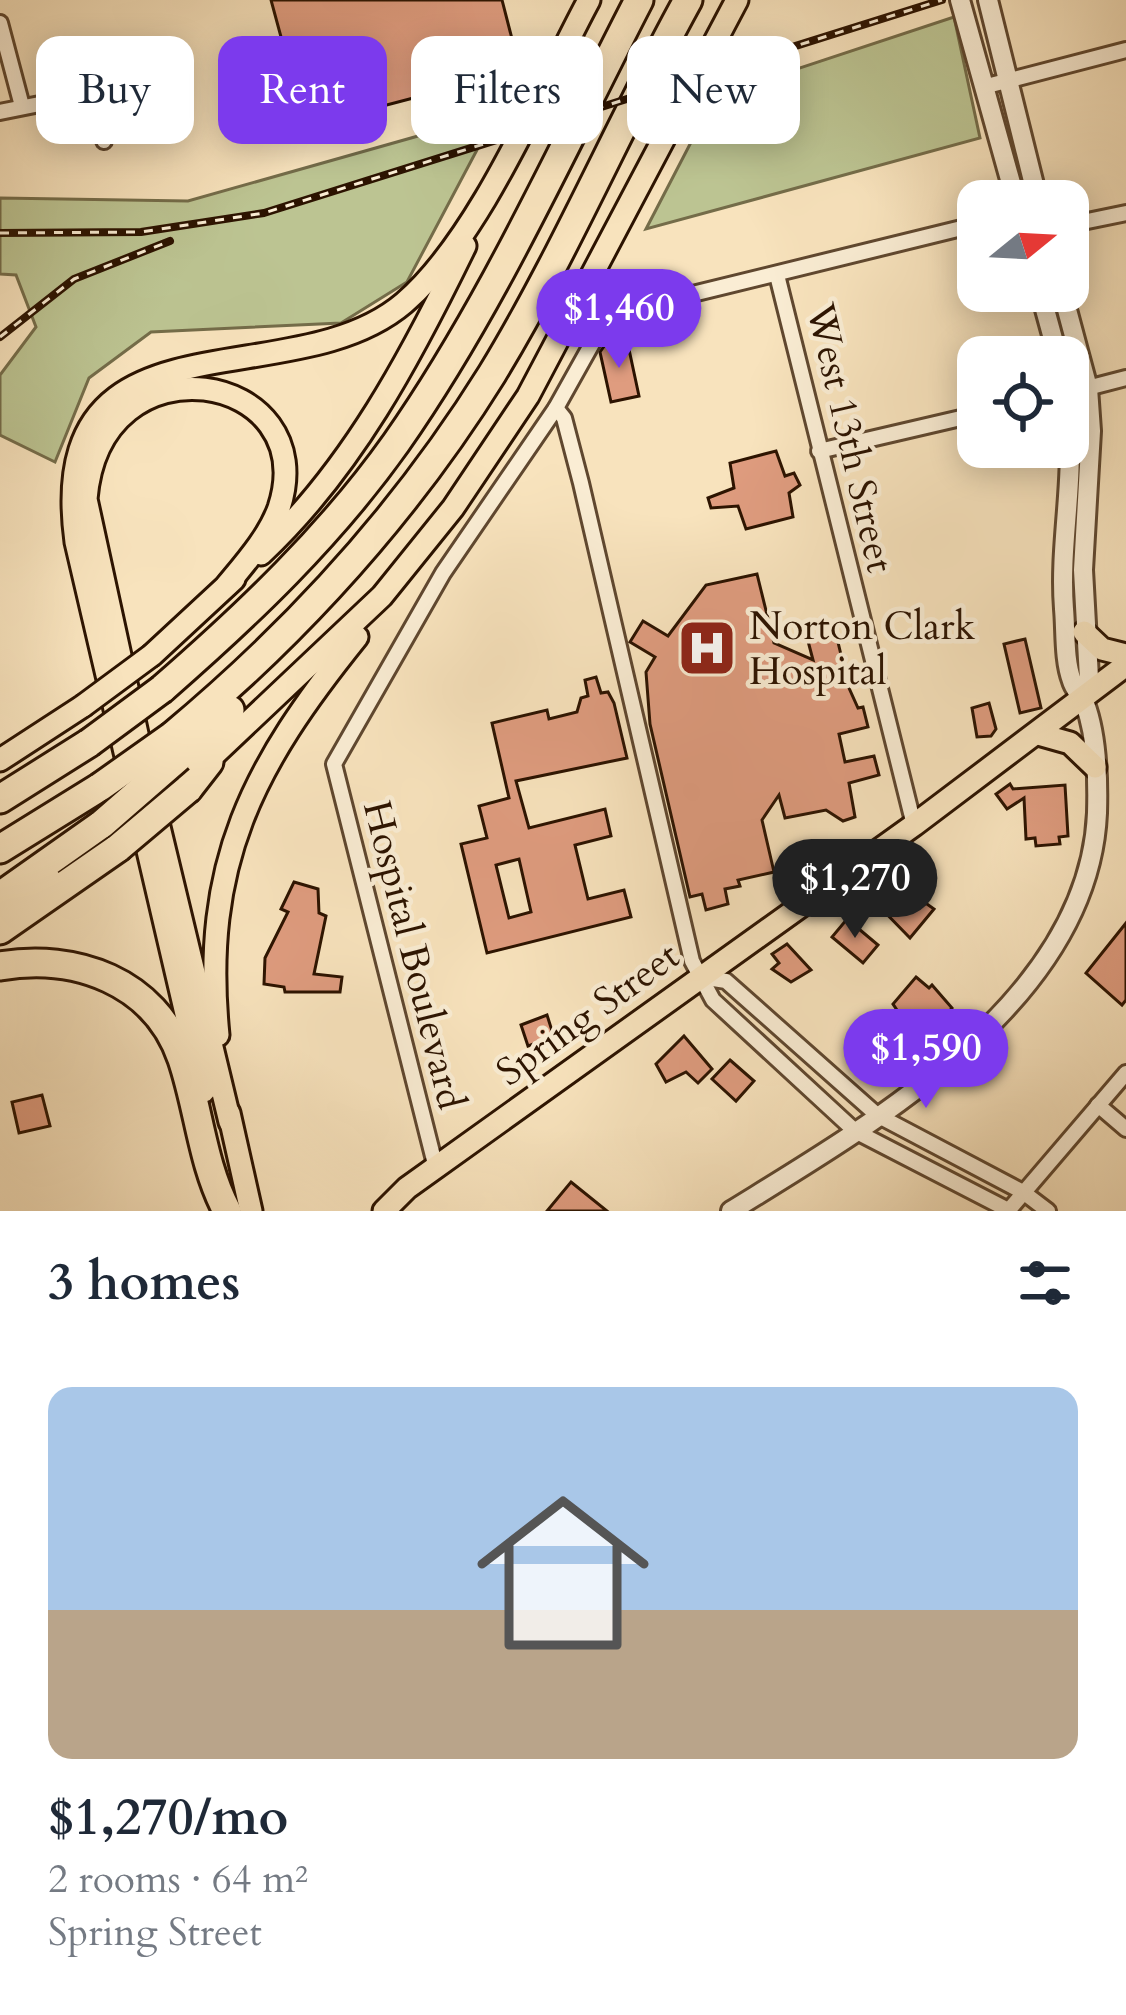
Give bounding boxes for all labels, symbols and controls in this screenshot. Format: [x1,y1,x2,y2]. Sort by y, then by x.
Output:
chip: Buy [36,36,194,144]
chip: Rent [218,36,387,144]
chip: Filters [411,36,603,144]
chip: New [627,36,800,144]
north arrow [957,180,1089,312]
map controls [957,180,1089,468]
pin: $1,460 [521,269,717,371]
text: $1,460 [563,281,675,334]
street label: West 13th Street [793,297,907,578]
button: locate [957,336,1089,468]
place label: Norton Clark Hospital [749,600,975,698]
hospital icon: Norton Clark Hospital [676,617,738,679]
street label: Hospital Boulevard [350,795,478,1115]
pin: $1,270 [757,839,953,941]
text: $1,270 [799,851,911,904]
street label: Spring Street [486,930,690,1098]
pin: $1,590 [828,1009,1024,1111]
text: $1,590 [870,1021,982,1074]
text: 3 homes [48,1248,240,1318]
icon: filters [1012,1250,1078,1316]
icon: home [455,1465,671,1681]
text: $1,270/mo [48,1783,288,1853]
text: 2 rooms · 64 m² [48,1853,308,1906]
text: Spring Street [48,1906,262,1959]

